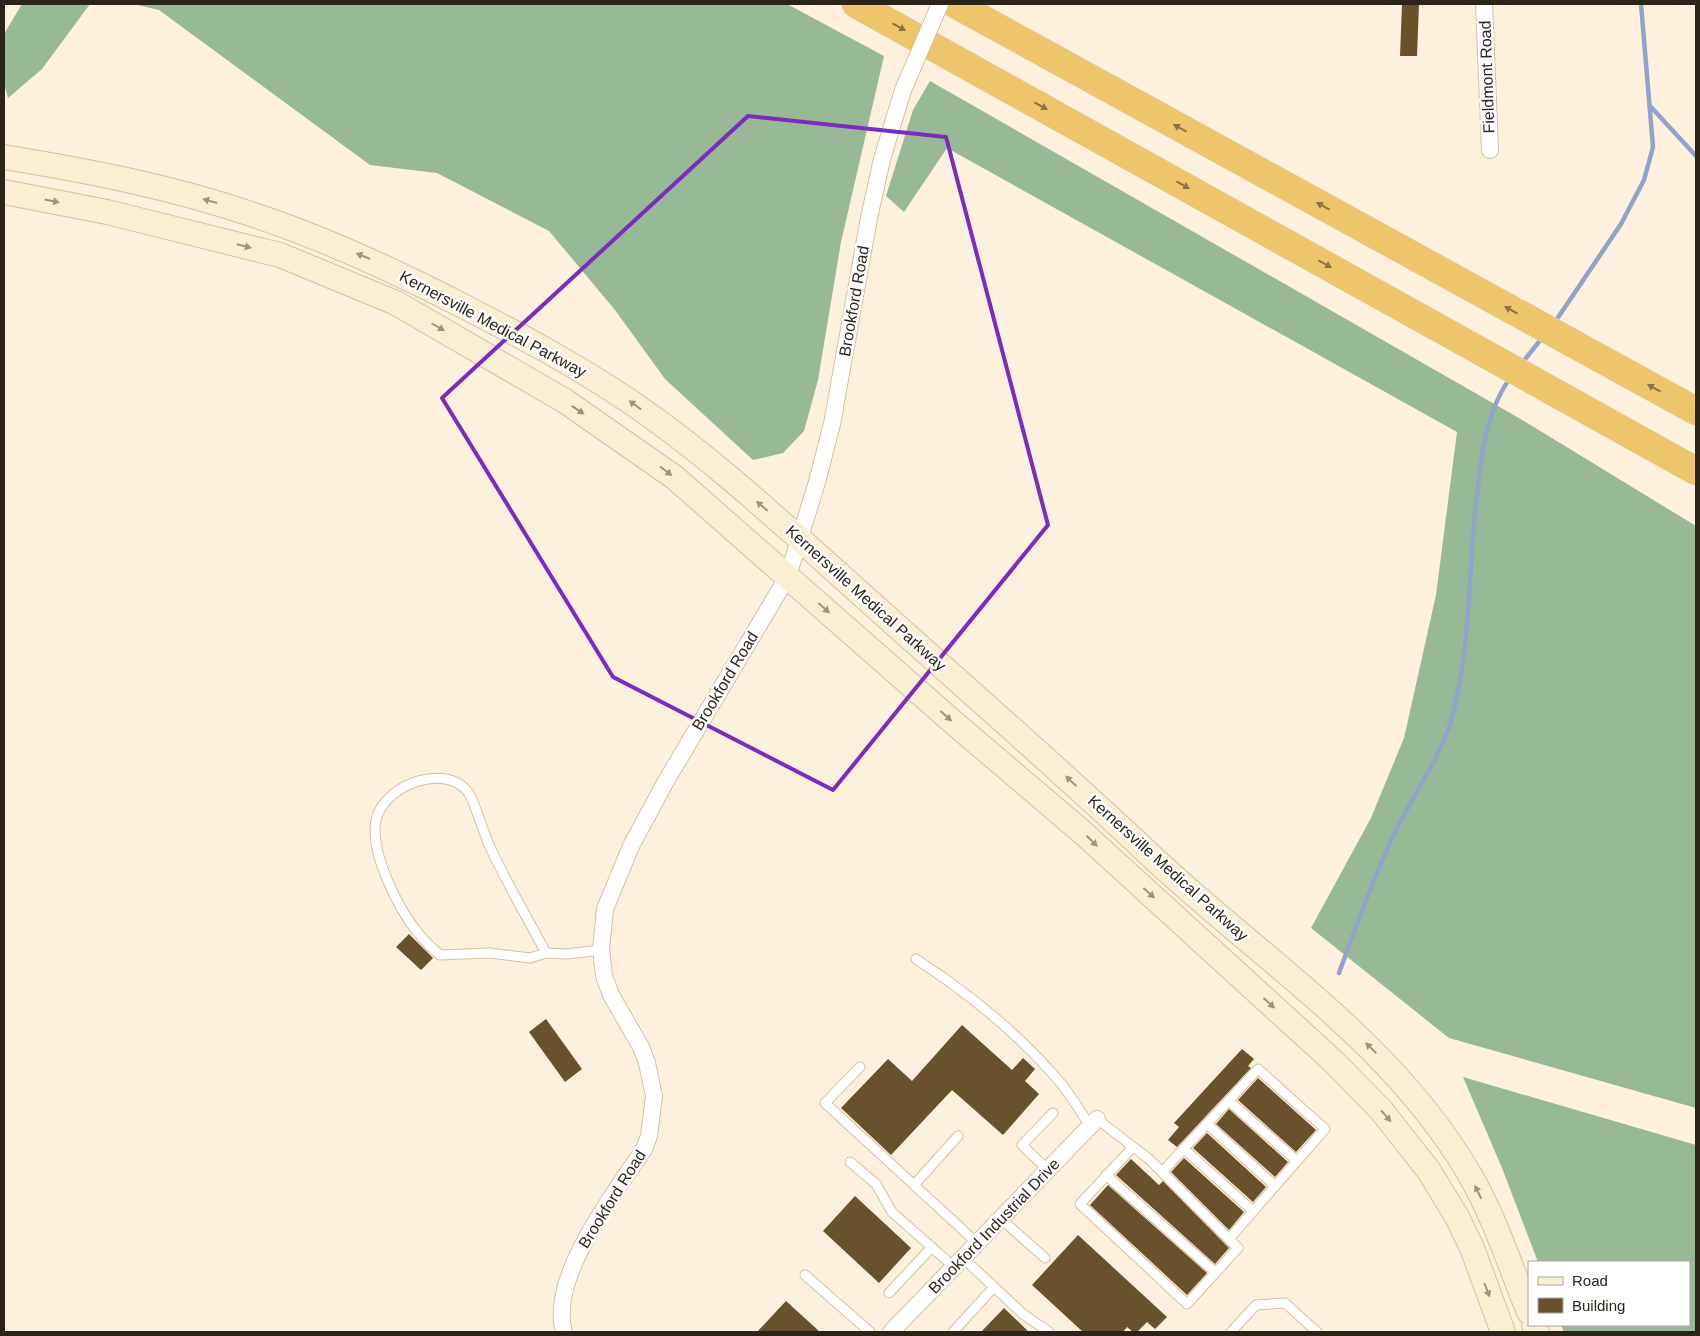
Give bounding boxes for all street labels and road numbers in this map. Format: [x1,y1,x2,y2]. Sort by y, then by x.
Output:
street label: Fieldmont Road [1477,20,1497,134]
street label: Brookford Road [836,244,872,358]
street label: Kernersville Medical Parkway [397,267,589,381]
street label: Kernersville Medical Parkway [783,522,949,674]
street label: Brookford Road [689,629,761,733]
street label: Kernersville Medical Parkway [1085,792,1251,944]
street label: Brookford Road [575,1147,649,1251]
street label: Brookford Industrial Drive [925,1155,1063,1297]

